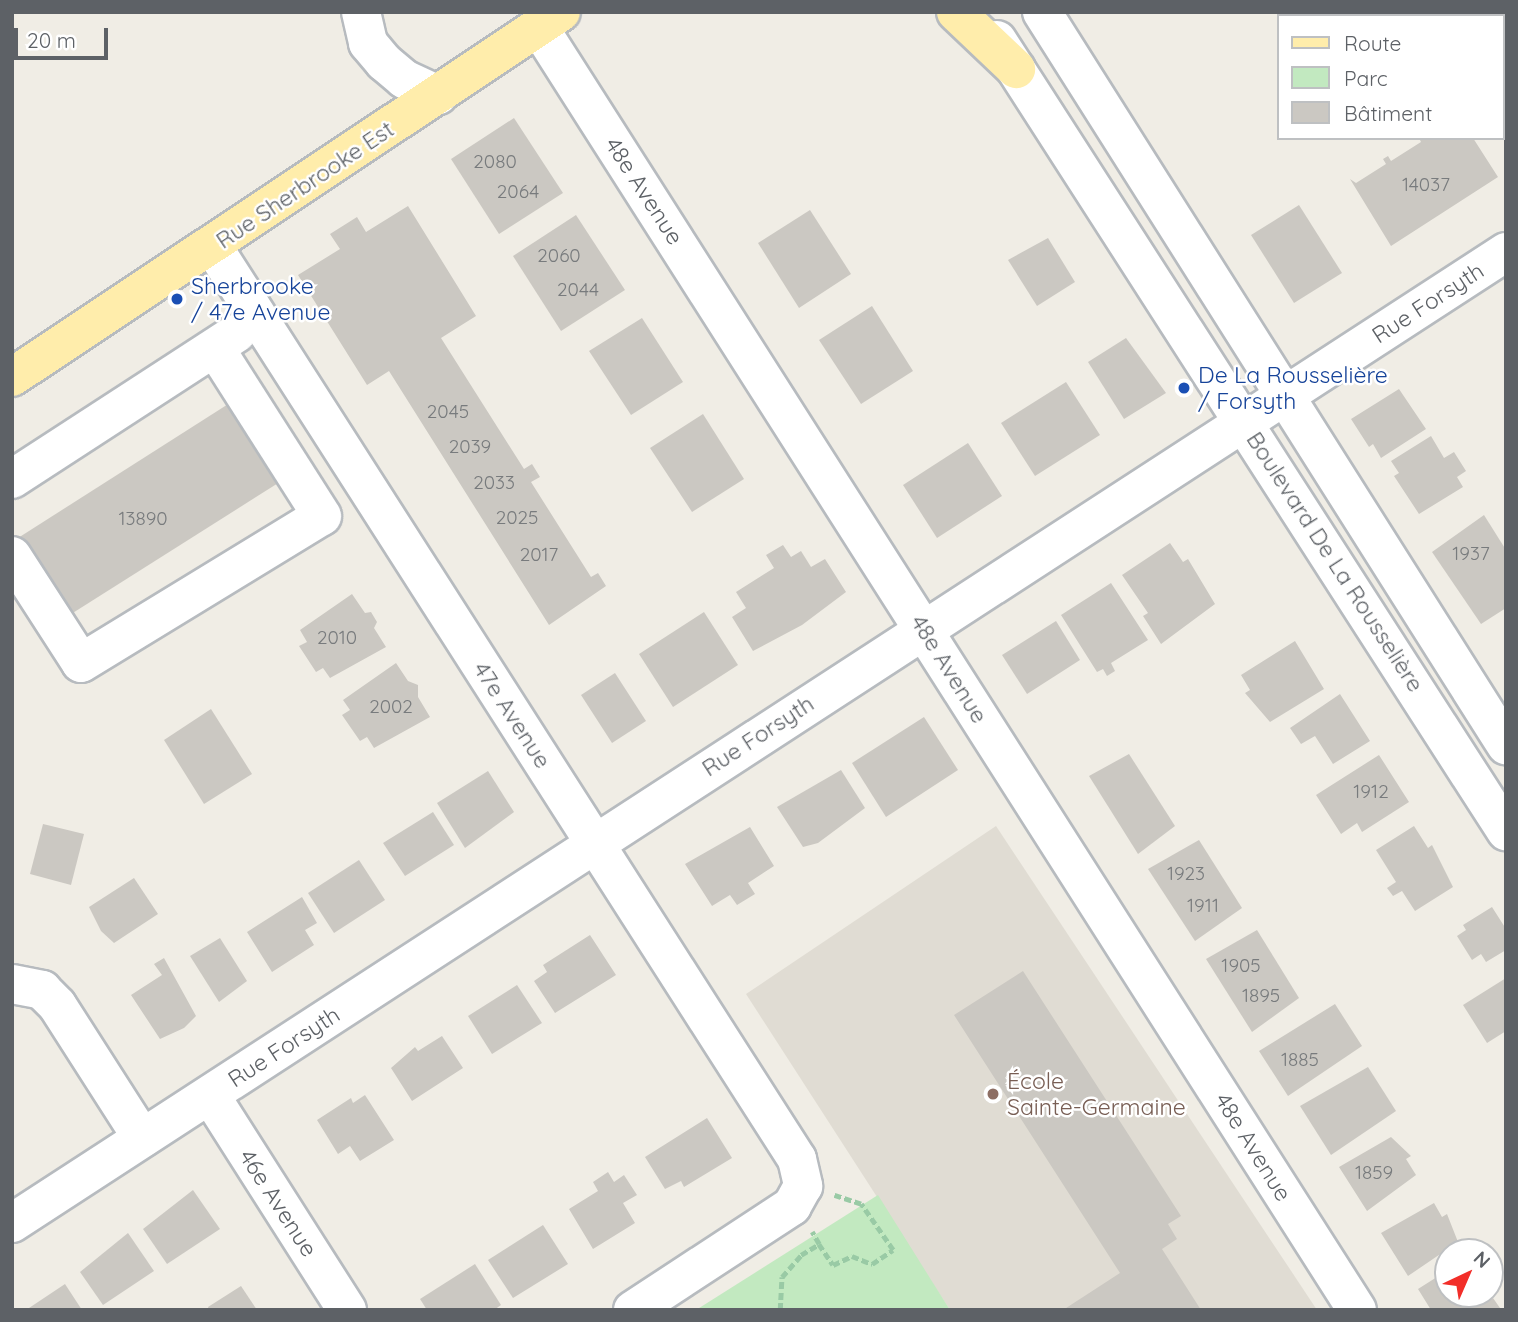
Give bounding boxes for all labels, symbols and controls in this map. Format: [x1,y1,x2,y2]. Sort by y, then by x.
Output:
scale bar [18,14,112,58]
legend [1276,14,1504,140]
text: 20 m [27,27,76,53]
text: Route [1344,30,1401,56]
text: Parc [1344,65,1388,91]
text: Bâtiment [1344,100,1432,126]
street label: Rue Sherbrooke Est [211,115,399,255]
street label: 48e Avenue [599,132,689,250]
house number: 2080 [473,151,517,173]
house number: 14037 [1402,174,1450,196]
house number: 2064 [497,181,539,203]
house number: 2060 [537,245,581,267]
street label: Rue Forsyth [1367,257,1489,349]
place label: Sherbrooke / 47e Avenue [191,272,330,326]
house number: 2044 [557,279,599,301]
marker: Sherbrooke / 47e Avenue [169,291,185,307]
place label: De La Rousselière / Forsyth [1198,361,1388,415]
marker: De La Rousselière / Forsyth [1176,380,1192,396]
house number: 2045 [427,401,469,423]
street label: Boulevard De La Rousselière [1241,427,1429,697]
house number: 2039 [449,436,491,458]
house number: 2033 [473,472,515,494]
house number: 2025 [496,507,538,529]
house number: 13890 [118,508,168,530]
house number: 1937 [1452,543,1490,565]
house number: 2017 [520,544,558,566]
street label: 48e Avenue [905,610,993,728]
house number: 2010 [317,627,357,649]
street label: 47e Avenue [467,657,557,773]
street label: Rue Forsyth [697,690,819,782]
house number: 2002 [369,696,413,718]
house number: 1912 [1353,781,1389,803]
house number: 1923 [1167,863,1205,885]
house number: 1911 [1187,895,1219,917]
house number: 1905 [1221,955,1261,977]
house number: 1895 [1242,985,1280,1007]
street label: Rue Forsyth [223,1001,345,1093]
house number: 1885 [1281,1049,1319,1071]
place label: École Sainte-Germaine [1007,1067,1186,1121]
marker: École Sainte-Germaine [985,1086,1001,1102]
street label: 48e Avenue [1209,1088,1297,1206]
street label: 46e Avenue [233,1144,323,1262]
house number: 1859 [1355,1162,1393,1184]
north arrow [1434,1238,1504,1308]
text: N [1469,1246,1496,1273]

